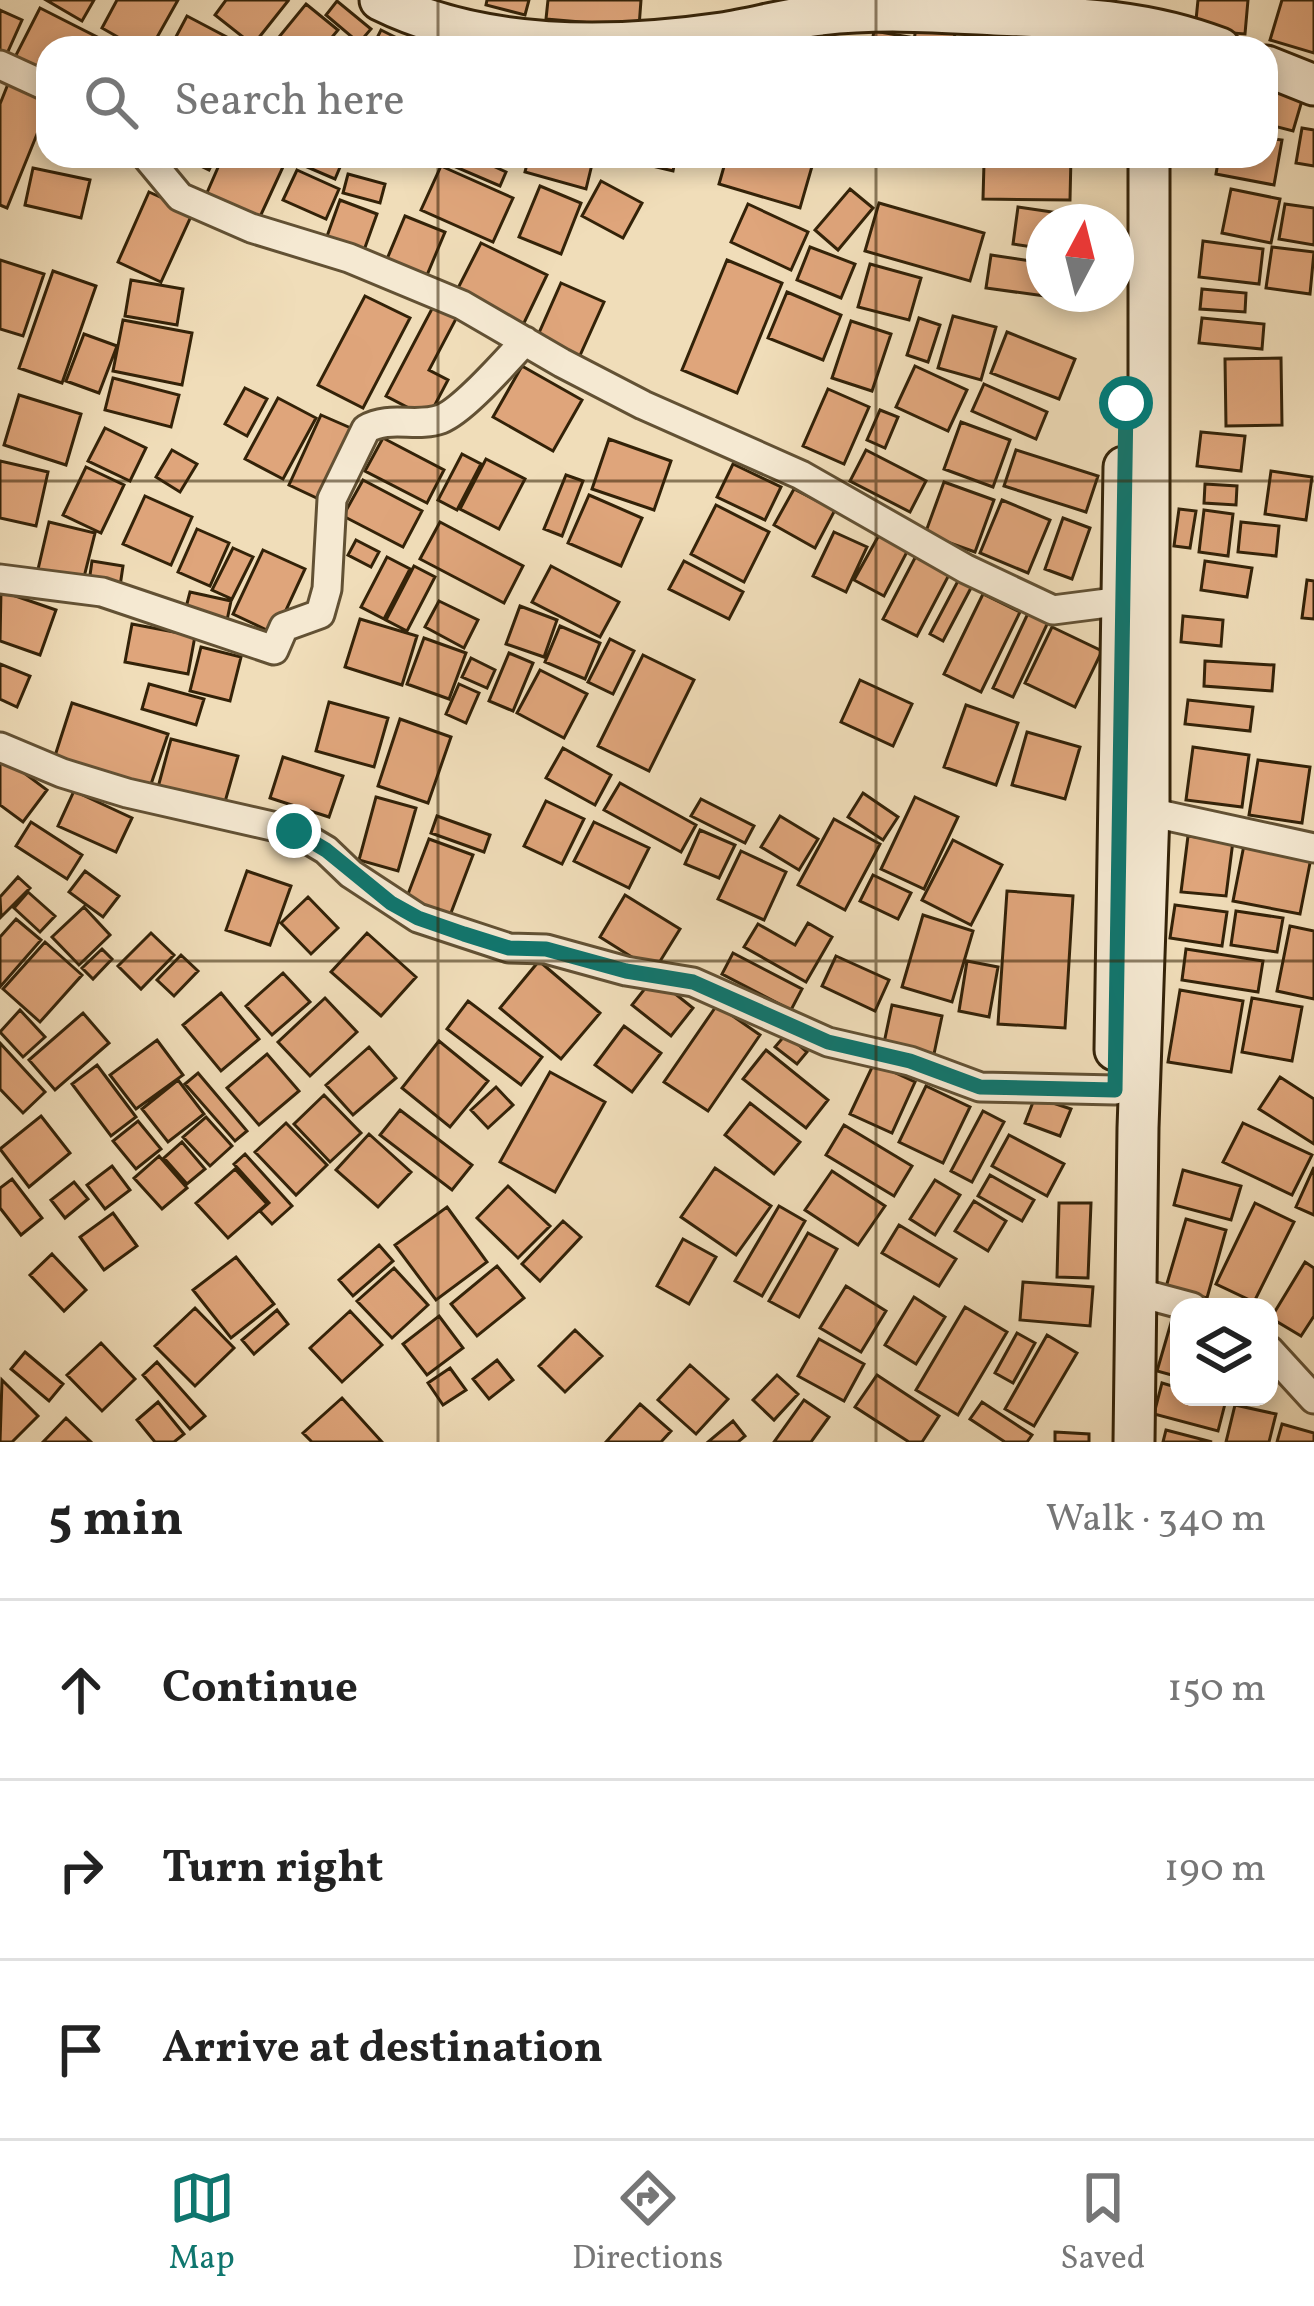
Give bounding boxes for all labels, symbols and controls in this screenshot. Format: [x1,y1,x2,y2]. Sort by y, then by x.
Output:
search box [36,36,1278,168]
icon: search [78,69,144,135]
text: Search here [174,71,405,134]
north arrow [1026,204,1134,312]
route start [1099,376,1153,430]
route end [267,804,321,858]
map controls [1170,1298,1278,1406]
button: layers [1170,1298,1278,1406]
text: 5 min [48,1485,184,1556]
text: Walk · 340 m [1046,1493,1266,1547]
icon: ahead [48,1657,114,1723]
text: Continue [162,1658,358,1721]
text: 150 m [1167,1663,1266,1717]
icon: right [48,1837,114,1903]
text: Turn right [162,1838,383,1901]
text: 190 m [1164,1843,1266,1897]
icon: arrive [48,2017,114,2083]
text: Arrive at destination [162,2018,603,2081]
tab: Map [169,2165,235,2283]
tab: Directions [572,2165,723,2283]
tab: Saved [1060,2165,1145,2283]

